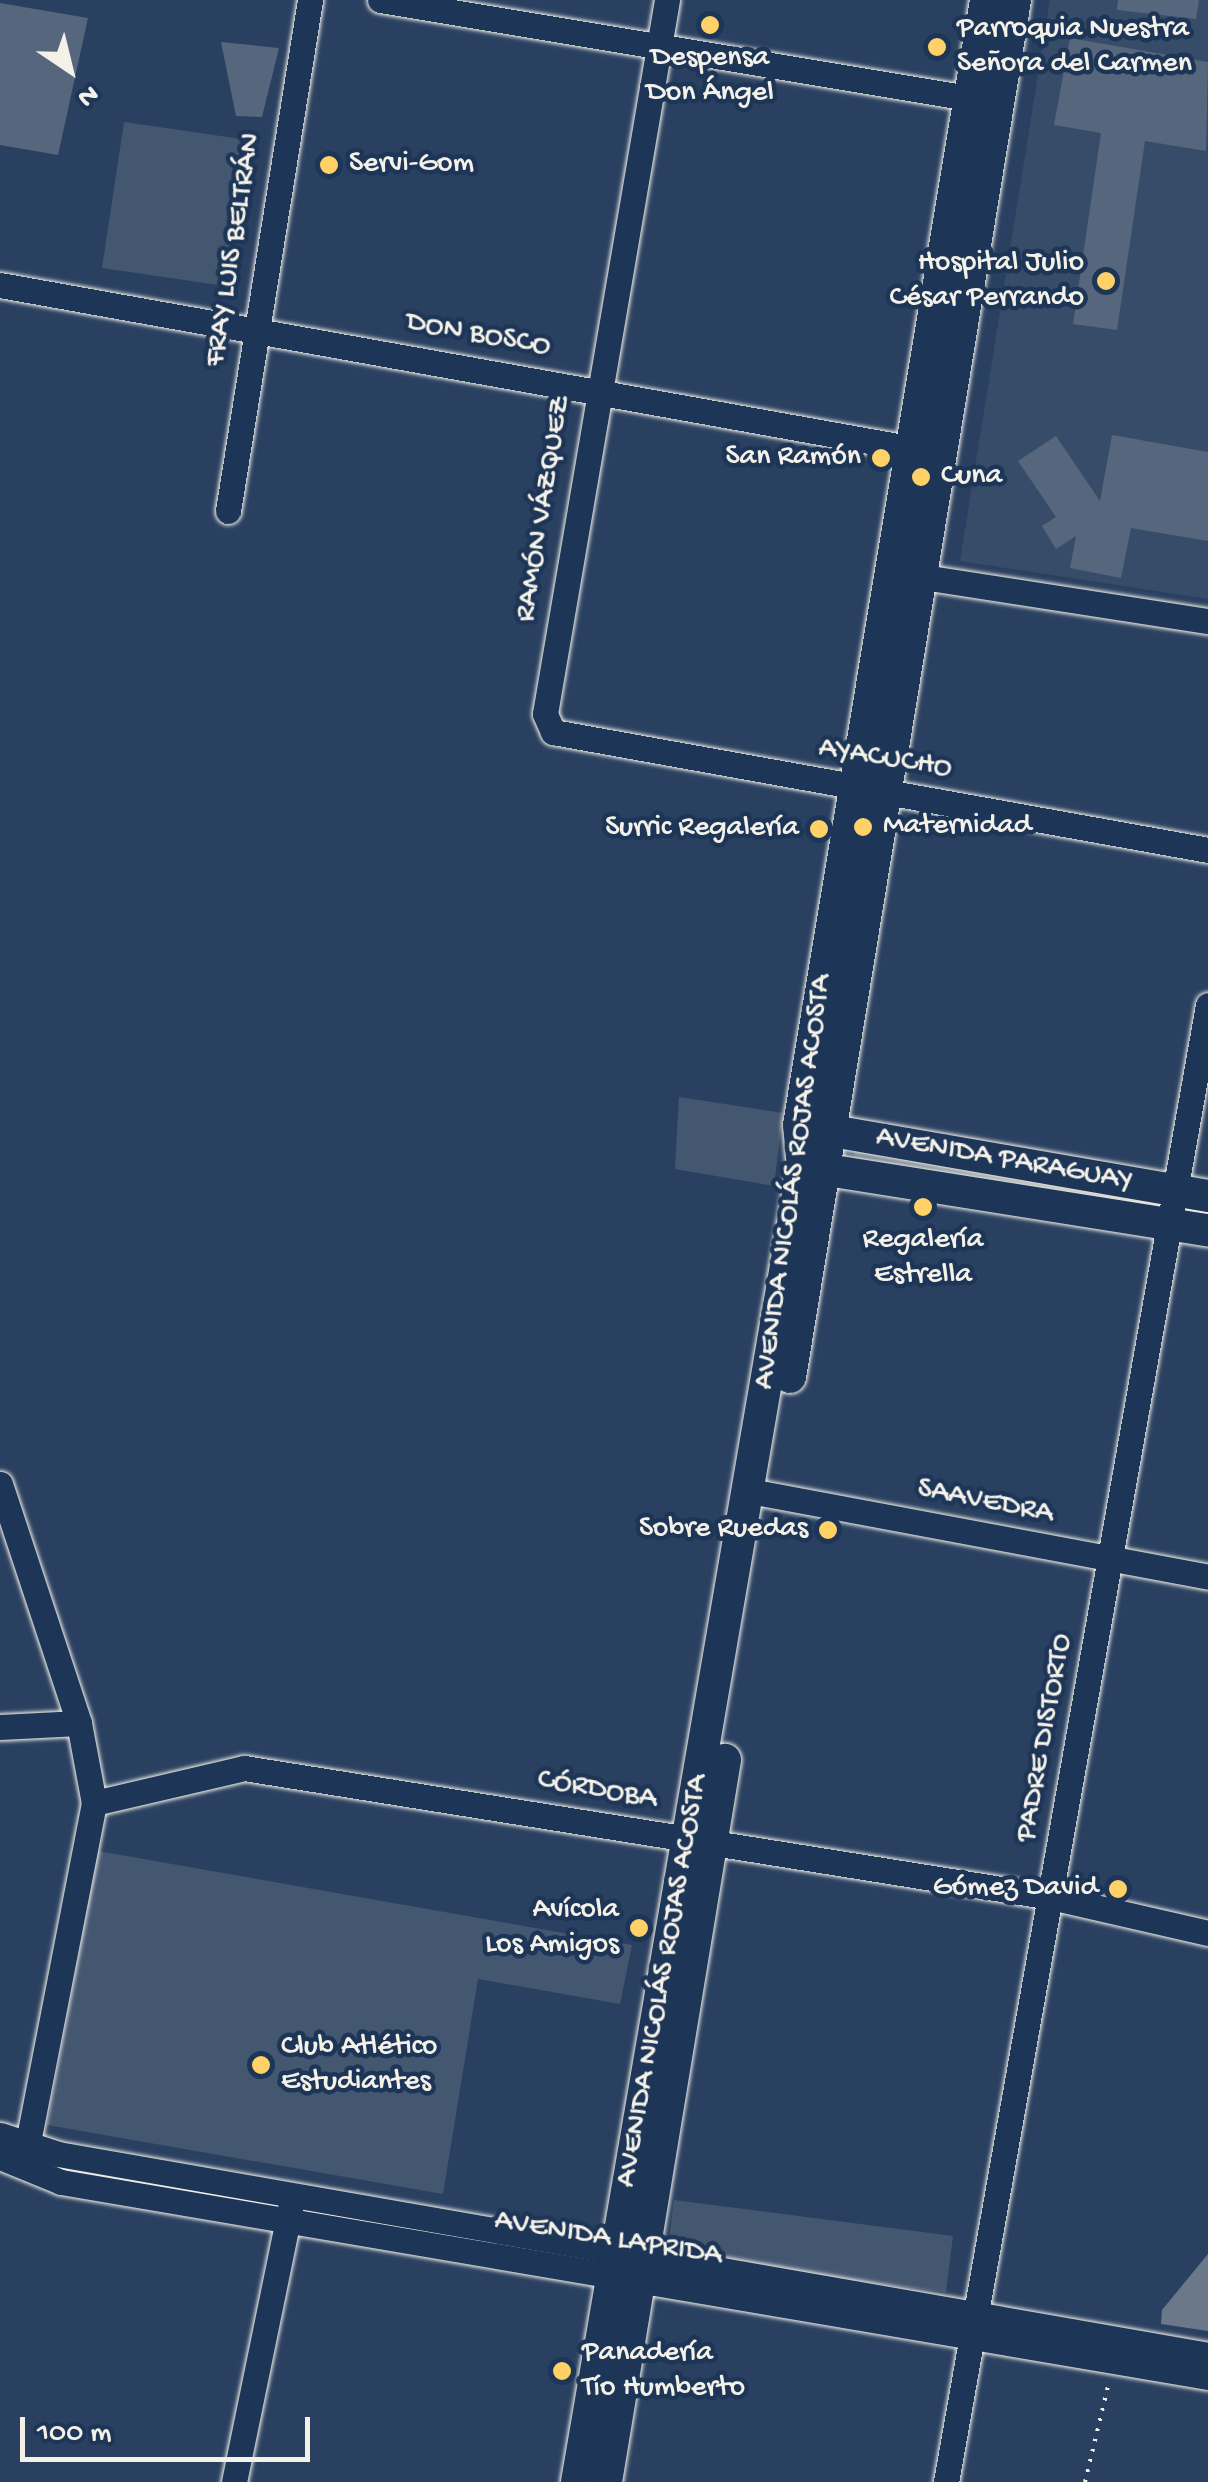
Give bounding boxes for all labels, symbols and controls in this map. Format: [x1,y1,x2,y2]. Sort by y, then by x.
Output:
place label: Parroquia Nuestra Señora del Carmen [957,12,1192,82]
marker: Despensa Don Ángel [699,14,721,36]
north arrow [20,20,120,120]
marker: Parroquia Nuestra Señora del Carmen [926,36,948,58]
place label: Despensa Don Ángel [646,41,774,112]
text: N [71,76,104,114]
street label: FRAY LUIS BELTRÁN [199,131,271,369]
place label: Servi-Gom [349,147,474,183]
marker: Servi-Gom [318,154,340,176]
place label: Hospital Julio César Perrando [889,246,1084,316]
marker: Hospital Julio César Perrando [1093,268,1119,294]
street label: DON BOSCO [403,306,553,366]
street label: RAMÓN VÁZQUEZ [509,393,581,625]
place label: San Ramón [726,440,861,476]
marker: San Ramón [870,447,892,469]
place label: Cuna [941,459,1002,495]
marker: Cuna [910,466,932,488]
street label: AYACUCHO [816,732,954,788]
place label: Maternidad [883,809,1031,845]
place label: Surric Regalería [605,811,799,847]
marker: Maternidad [852,816,874,838]
marker: Surric Regalería [808,818,830,840]
street label: AVENIDA NICOLÁS ROJAS ACOSTA [748,972,842,1392]
street label: AVENIDA PARAGUAY [873,1121,1135,1201]
marker: Regalería Estrella [912,1196,934,1218]
place label: Regalería Estrella [863,1223,983,1294]
street label: SAAVEDRA [914,1472,1056,1534]
place label: Sobre Ruedas [639,1512,808,1548]
marker: Sobre Ruedas [817,1519,839,1541]
street label: PADRE DISTORTO [1010,1631,1082,1845]
street label: CÓRDOBA [534,1763,660,1819]
street label: AVENIDA NICOLÁS ROJAS ACOSTA [610,1772,718,2190]
place label: Gómez David [933,1871,1098,1907]
marker: Gómez David [1107,1878,1129,1900]
place label: Avícola Los Amigos [485,1893,619,1964]
marker: Avícola Los Amigos [628,1917,650,1939]
place label: Club Atlético Estudiantes [281,2030,437,2100]
marker: Club Atlético Estudiantes [250,2054,272,2076]
street label: AVENIDA LAPRIDA [492,2204,724,2276]
place label: Panadería Tío Humberto [582,2336,745,2406]
marker: Panadería Tío Humberto [551,2360,573,2382]
scale bar [25,2397,315,2459]
text: 100 m [37,2417,112,2452]

